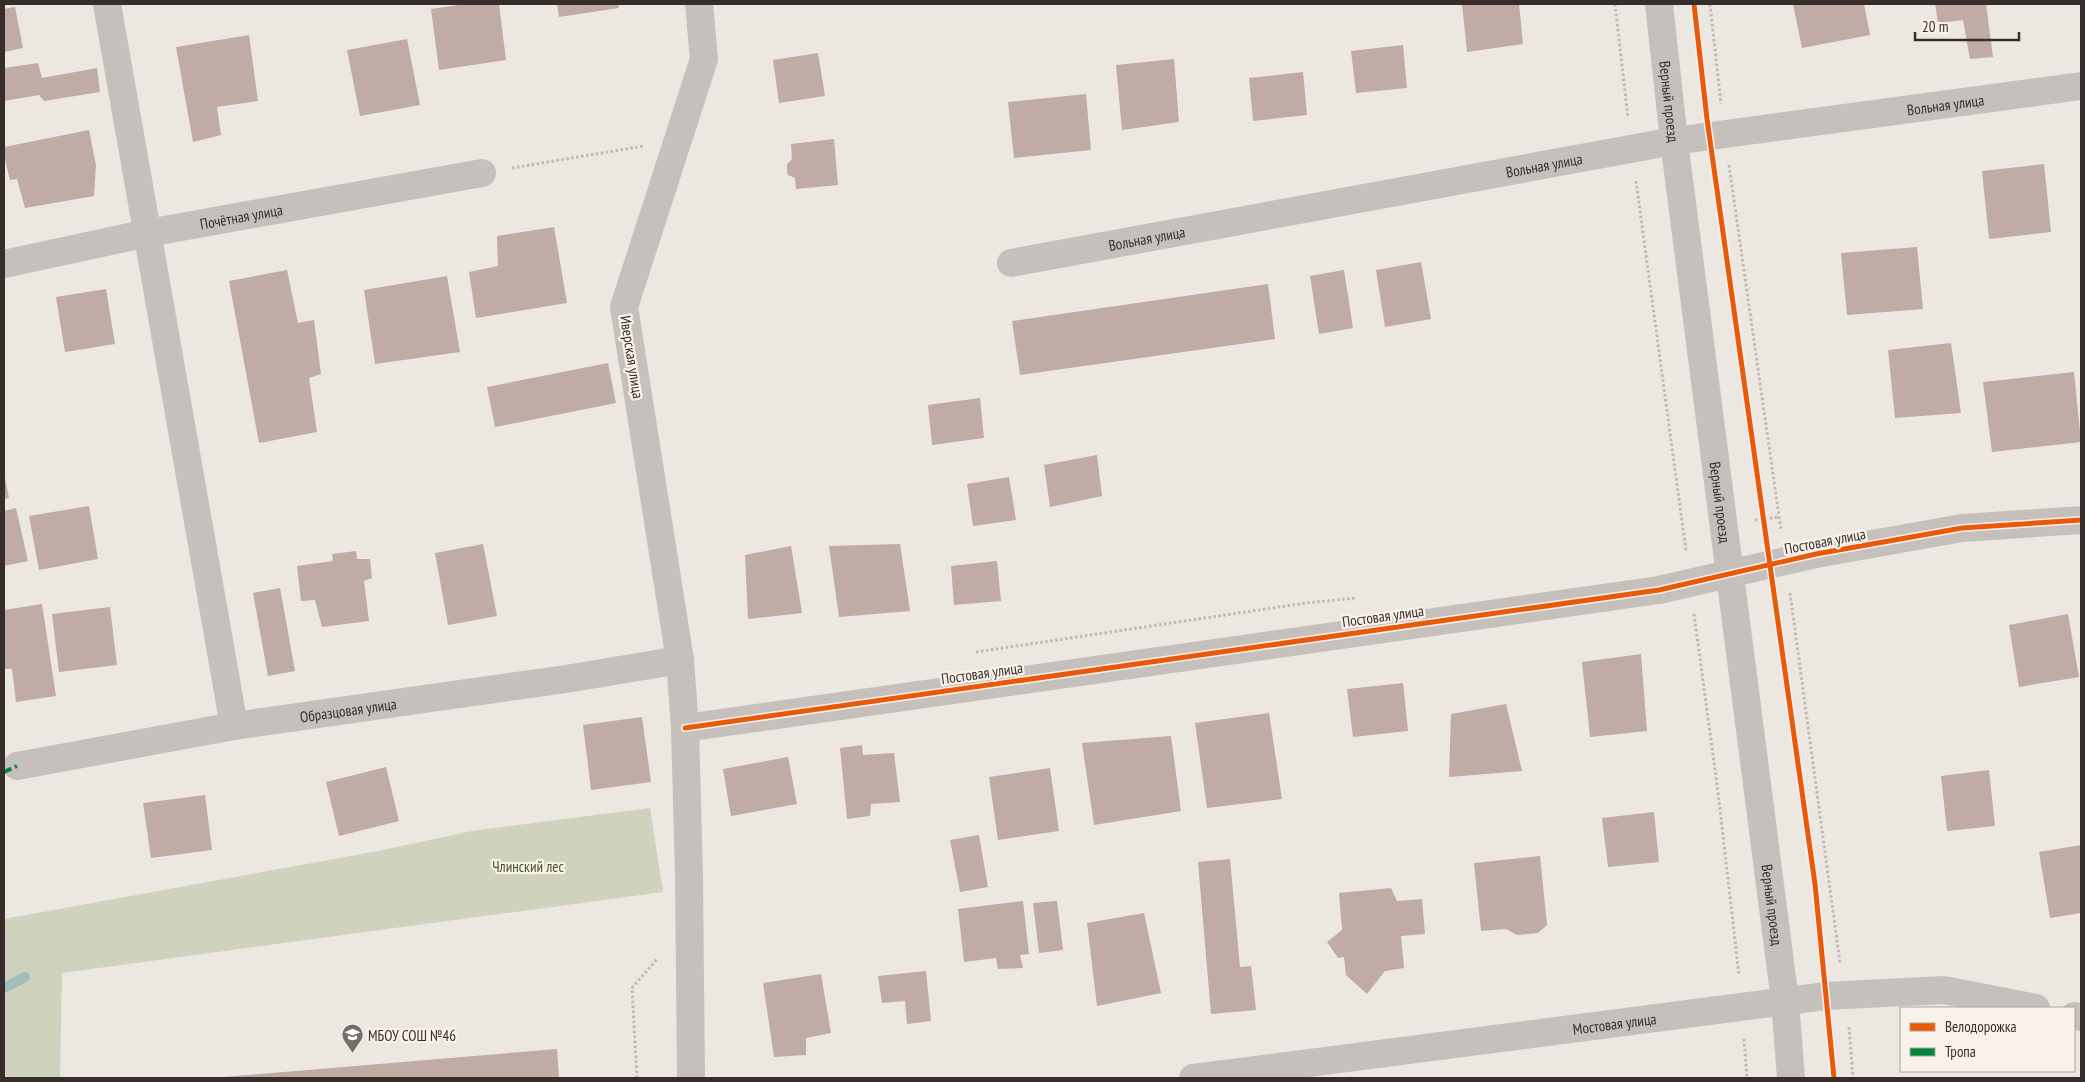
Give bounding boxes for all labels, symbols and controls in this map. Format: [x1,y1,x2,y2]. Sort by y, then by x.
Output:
scale bar [1915,10,2019,42]
text: 20 m [1922,17,1948,36]
street label: Верный проезд [1656,60,1684,143]
street label: Вольная улица [1906,90,1985,119]
street label: Вольная улица [1504,149,1584,181]
street label: Почётная улица [198,200,284,233]
street label: Вольная улица [1107,222,1187,254]
street label: Иверская улица [616,314,648,400]
street label: Верный проезд [1706,460,1735,544]
street label: Постовая улица [1783,524,1867,558]
street label: Постовая улица [1341,601,1425,631]
street label: Постовая улица [940,658,1024,688]
street label: Образцовая улица [299,694,398,726]
park label: Члинский лес [492,857,564,876]
street label: Верный проезд [1758,863,1787,947]
legend [1900,1007,2075,1072]
street label: Мостовая улица [1572,1009,1657,1038]
text: Велодорожка [1945,1017,2016,1036]
school or university icon: МБОУ СОШ №46 [340,1023,364,1054]
place label: МБОУ СОШ №46 [368,1026,456,1045]
text: Тропа [1945,1042,1976,1061]

